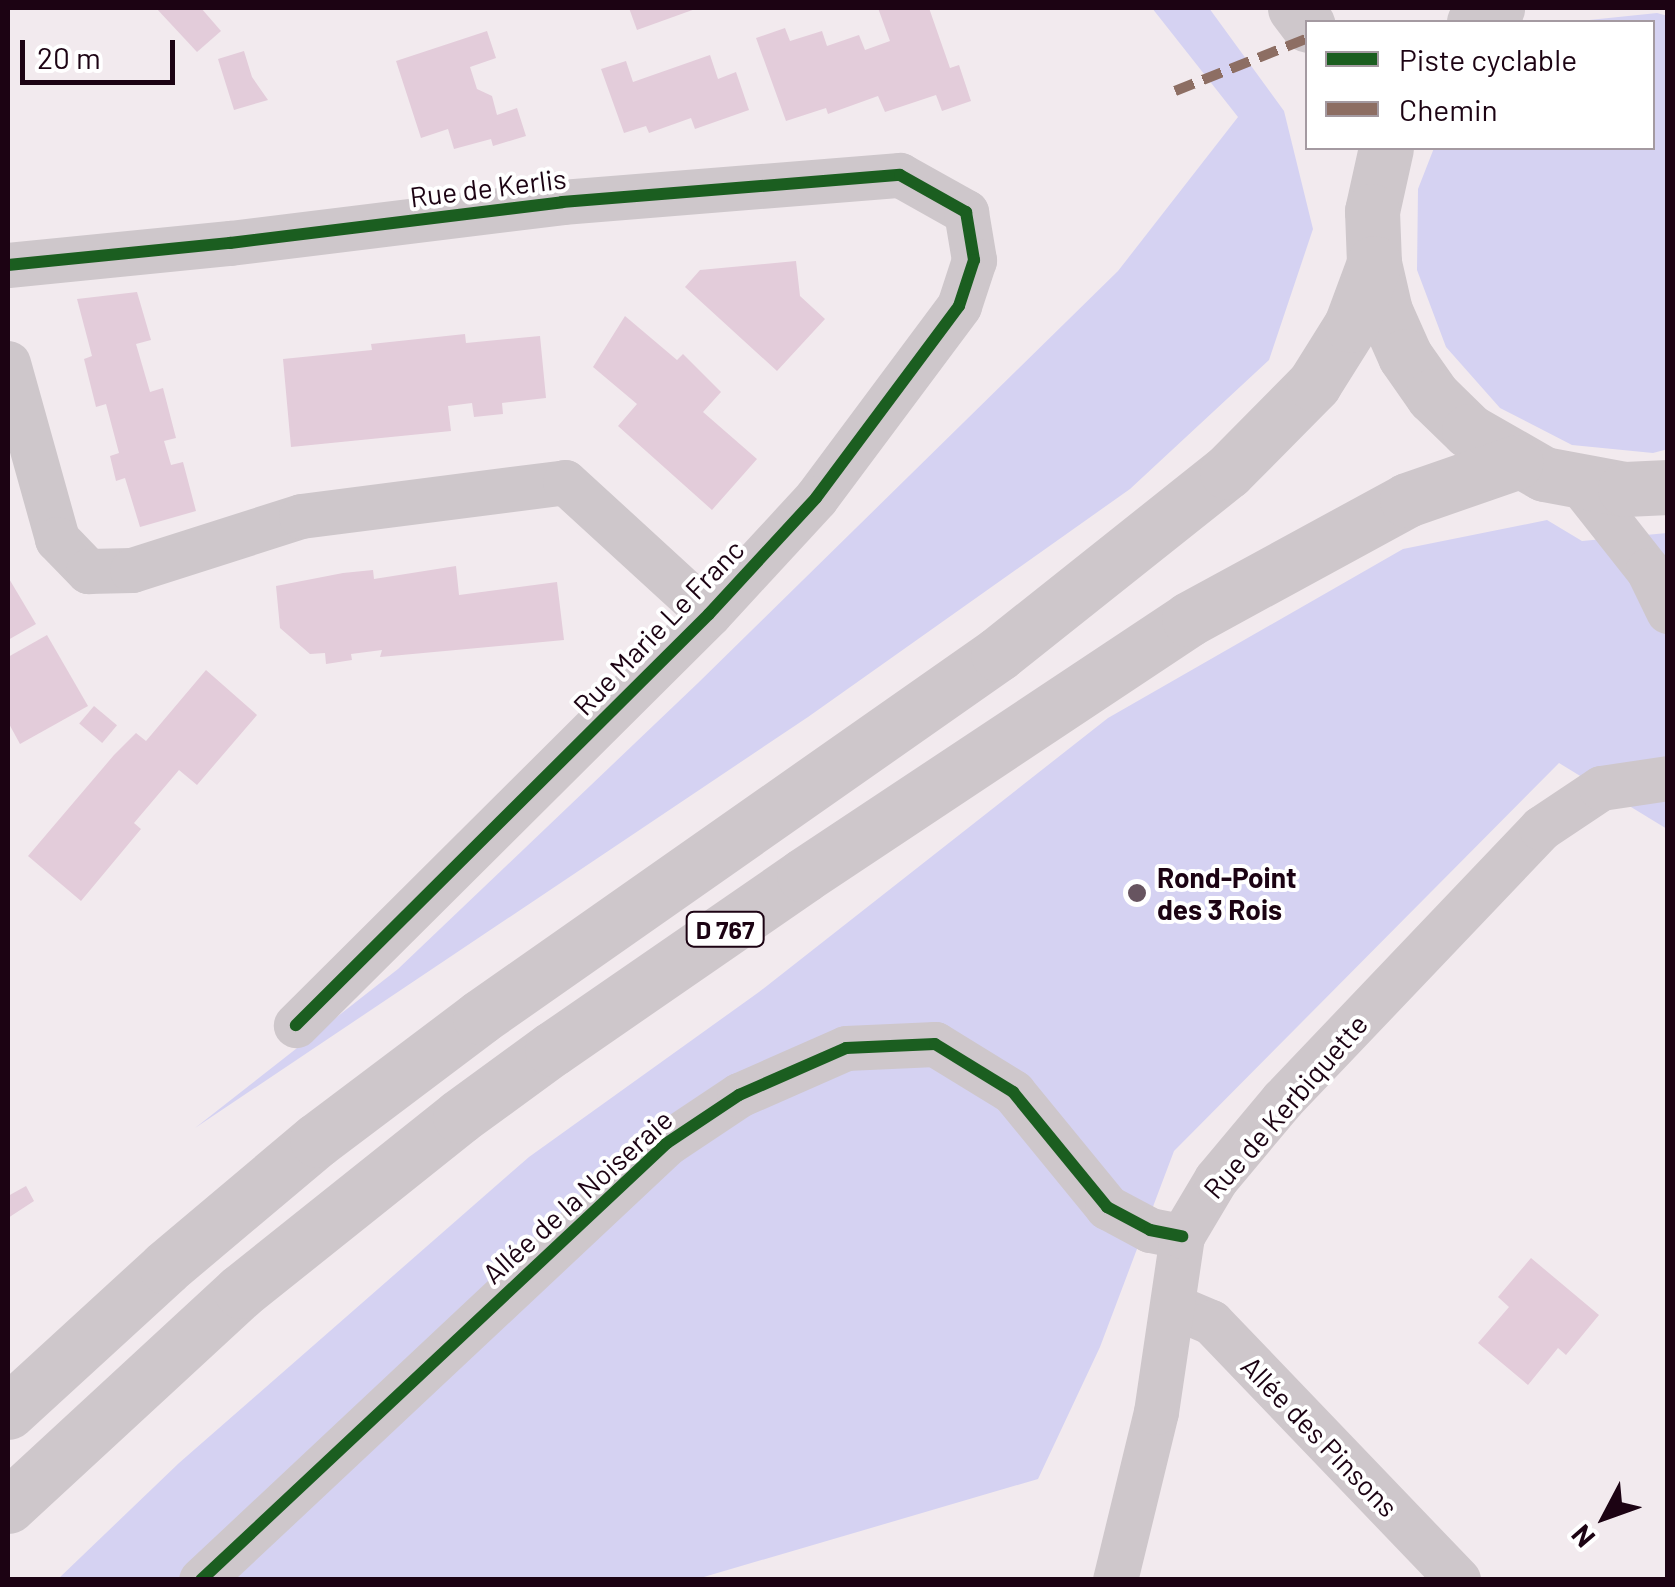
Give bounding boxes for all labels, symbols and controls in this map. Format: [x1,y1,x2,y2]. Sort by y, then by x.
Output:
scale bar [25,20,180,82]
legend [1305,20,1655,150]
text: 20 m [37,39,101,75]
text: Piste cyclable [1399,41,1577,77]
text: Chemin [1399,91,1498,127]
street label: Rue de Kerlis [408,161,568,213]
street label: Rue Marie Le Franc [566,532,750,722]
place label: Rond-Point des 3 Rois [1157,860,1297,926]
marker: Rond-Point des 3 Rois [1126,882,1148,904]
road number: D 767 [685,909,765,949]
street label: Rue de Kerbiquette [1196,1007,1374,1205]
street label: Allée de la Noiseraie [475,1102,679,1290]
street label: Allée des Pinsons [1235,1349,1405,1523]
north arrow [1555,1467,1655,1567]
text: N [1563,1519,1601,1555]

